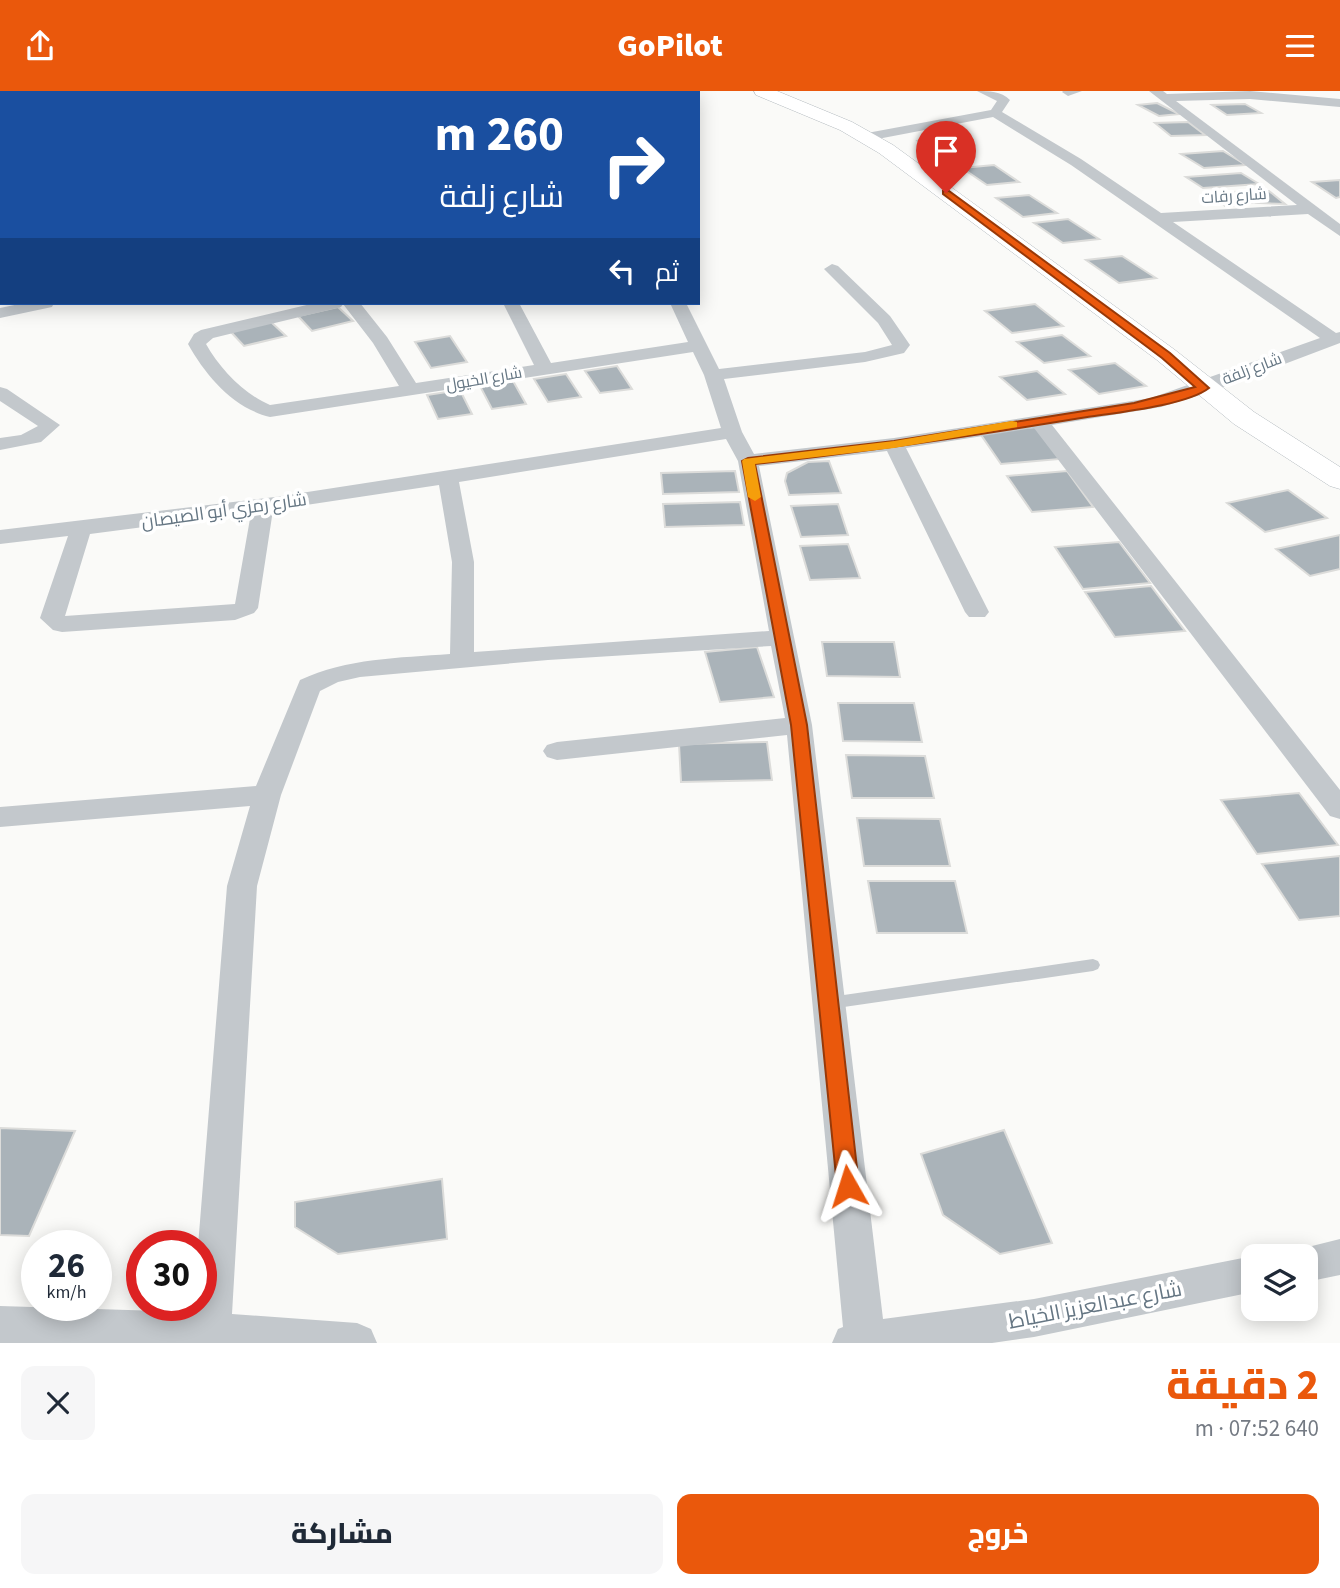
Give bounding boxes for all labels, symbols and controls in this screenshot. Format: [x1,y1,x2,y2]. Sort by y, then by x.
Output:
text: GoPilot [617,23,723,69]
icon: share [21,27,59,65]
icon: menu [1281,27,1319,65]
text: 260 m [435,100,564,170]
icon: right [588,119,679,210]
pin [916,121,976,193]
icon: arrive [927,132,965,170]
text: شارع زلفة [439,174,564,220]
street label: شارع رفات [1201,183,1267,209]
icon: left [603,252,641,290]
text: ثم [655,254,679,291]
street label: شارع زلفة [1219,348,1285,390]
street label: شارع الخيول [444,361,524,397]
street label: شارع رمزي أبو الصيصان [140,487,308,536]
position arrow [811,1149,885,1223]
speed limit sign: 30 [126,1230,217,1321]
text: 26 [48,1241,85,1291]
map controls [1241,1244,1318,1321]
button: layers [1241,1244,1318,1321]
street label: شارع عبدالعزيز الخياط [1006,1273,1184,1337]
text: km/h [47,1280,86,1305]
text: 2 دقيقة [1166,1356,1319,1416]
button: close [21,1366,95,1440]
text: 640 m · 07:52 [1195,1412,1319,1445]
button: مشاركة [21,1494,663,1574]
button: خروج [677,1494,1319,1574]

